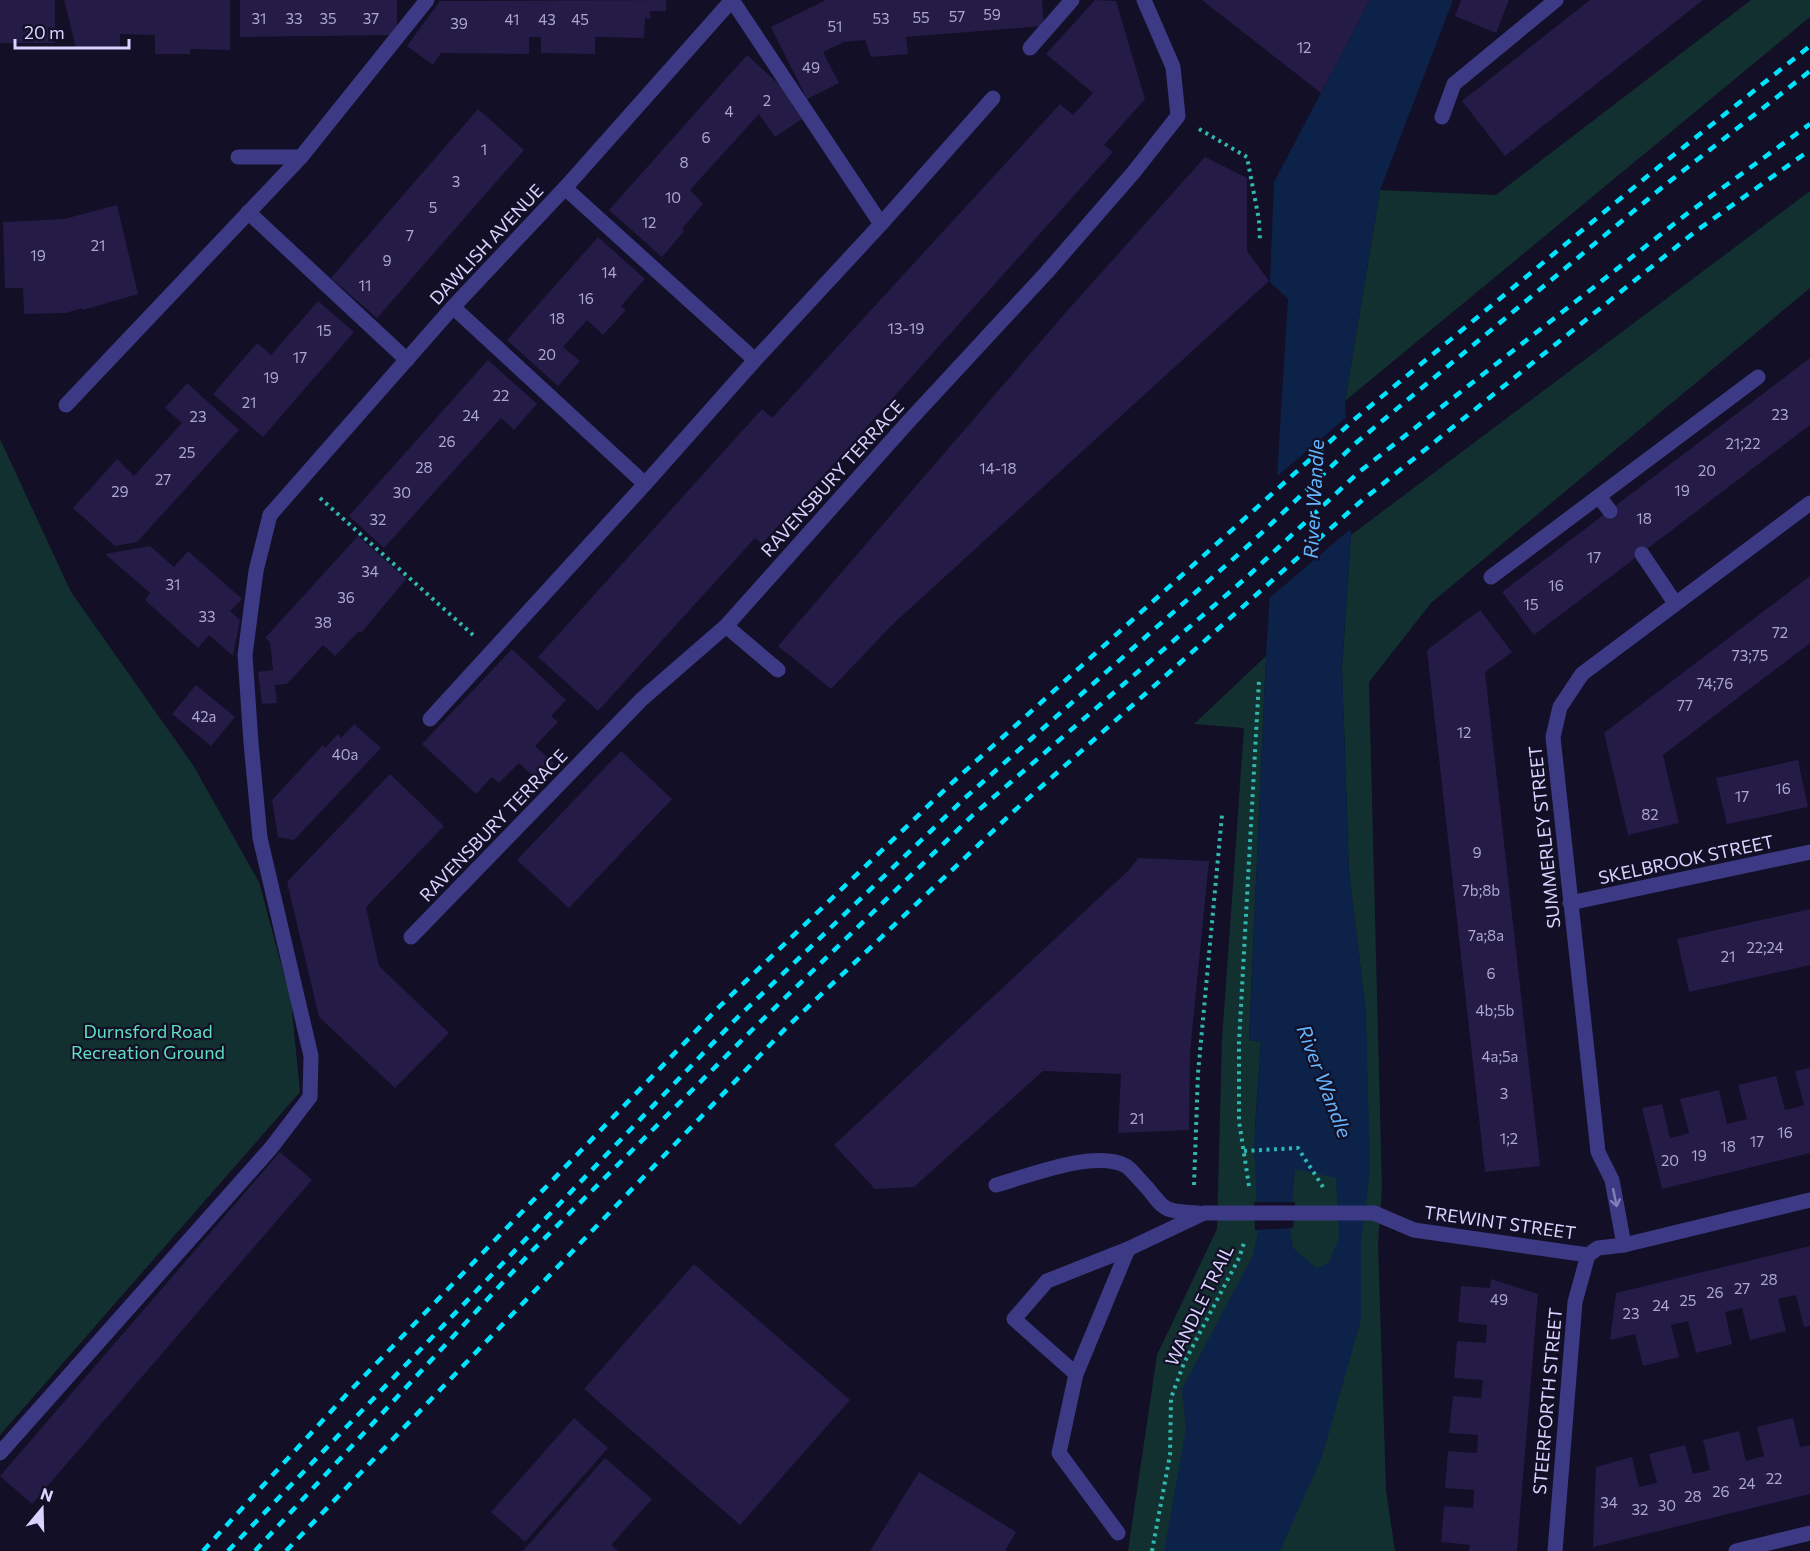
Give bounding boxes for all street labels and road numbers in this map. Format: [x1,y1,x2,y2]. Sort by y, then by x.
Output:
street label: DAWLISH AVENUE [425,179,547,309]
street label: RAVENSBURY TERRACE [756,395,908,561]
street label: RAVENSBURY TERRACE [415,744,571,906]
street label: SUMMERLEY STREET [1523,744,1565,930]
street label: SKELBROOK STREET [1596,830,1776,888]
street label: TREWINT STREET [1423,1200,1577,1244]
street label: WANDLE TRAIL [1160,1241,1238,1369]
street label: STEERFORTH STREET [1528,1307,1566,1495]

